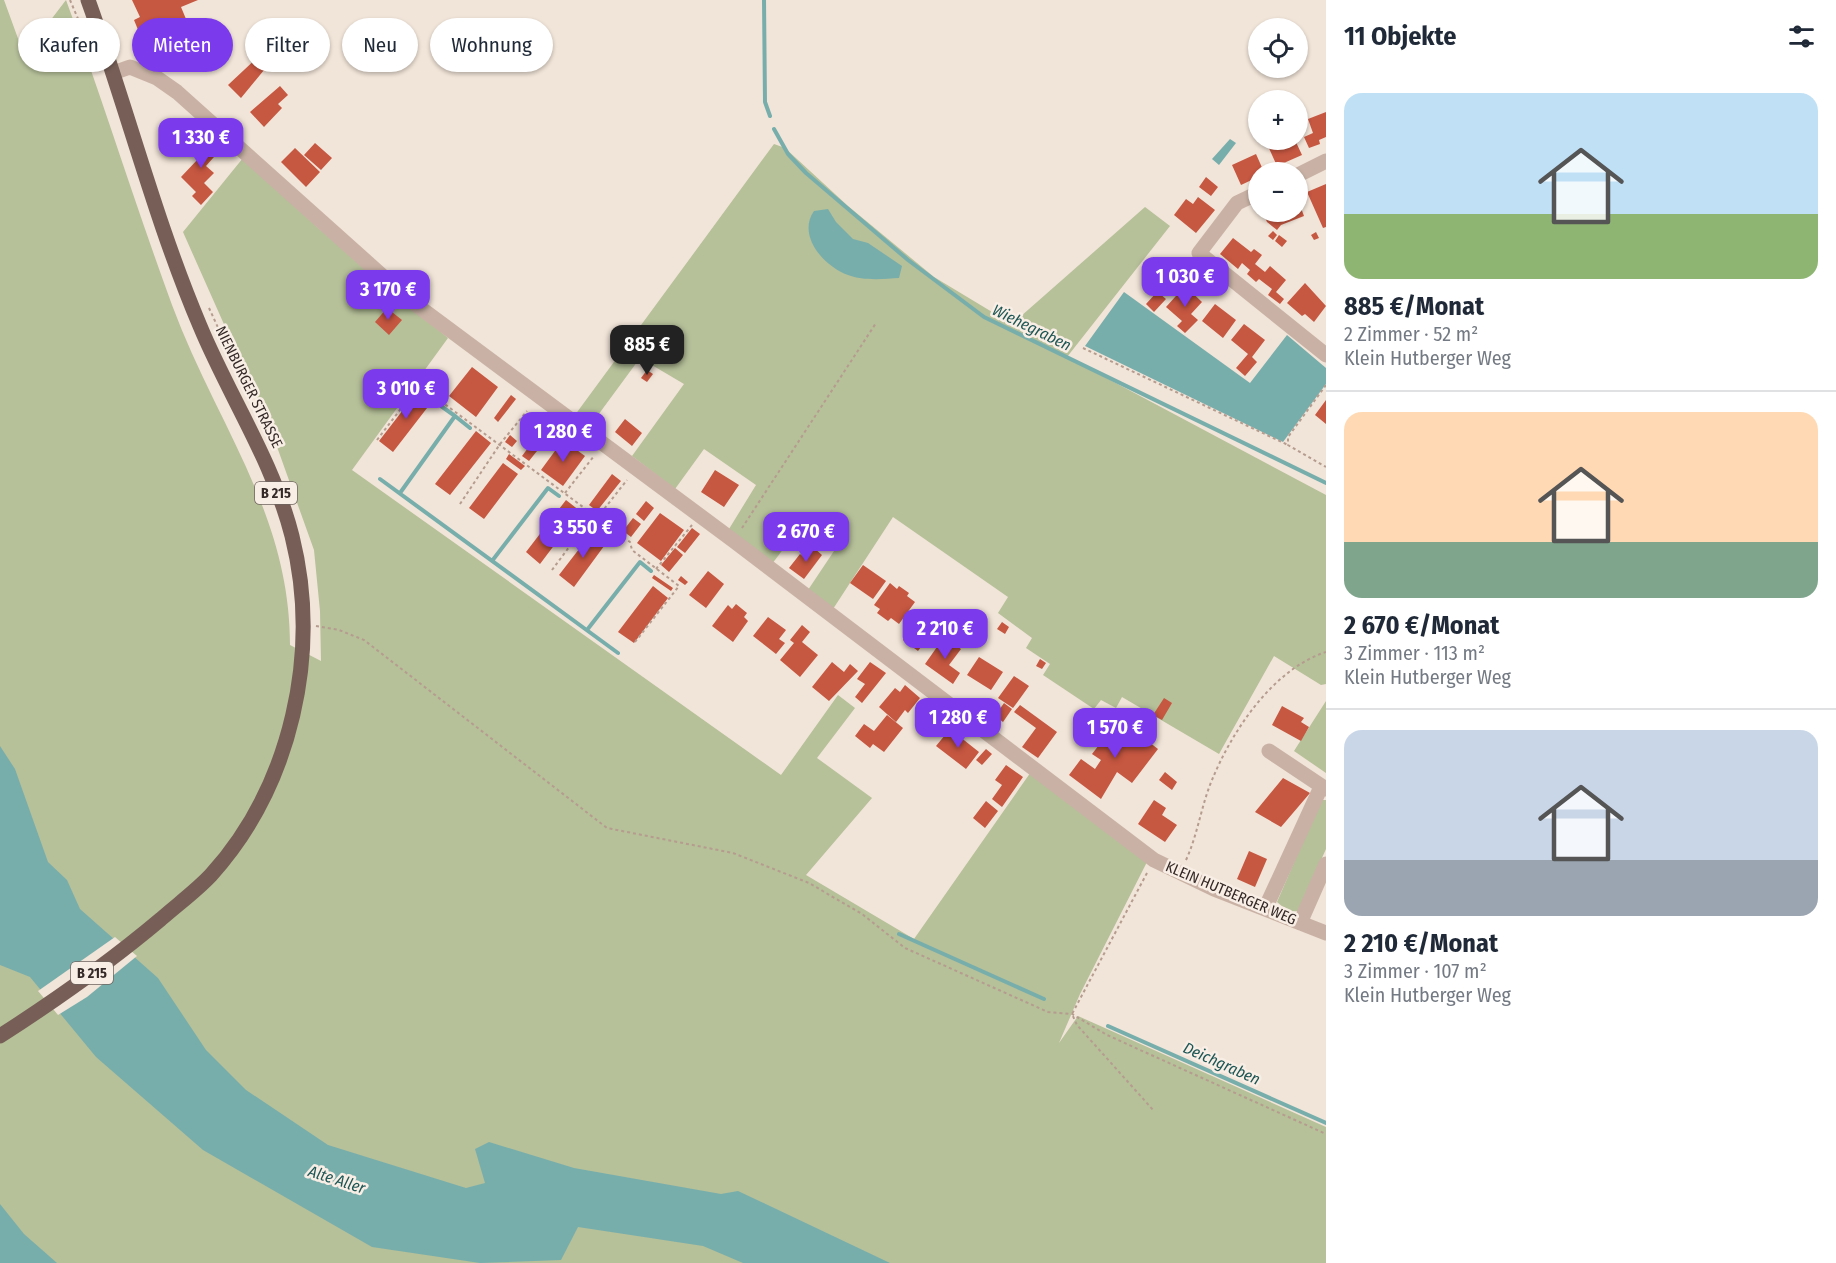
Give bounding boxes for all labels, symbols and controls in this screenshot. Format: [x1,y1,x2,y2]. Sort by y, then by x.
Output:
chip: Kaufen [18,18,120,72]
chip: Mieten [132,18,233,72]
chip: Filter [245,18,330,72]
chip: Neu [342,18,418,72]
chip: Wohnung [430,18,553,72]
map controls [1248,18,1308,222]
button: locate [1248,18,1308,78]
icon: filters [1785,20,1818,53]
text: 11 Objekte [1344,21,1456,52]
button: + [1248,90,1308,150]
pin: 1 330 € [146,118,256,169]
text: 1 330 € [172,125,230,149]
icon: home [1527,132,1635,240]
button: − [1248,162,1308,222]
pin: 1 030 € [1130,257,1240,308]
text: 1 030 € [1156,264,1214,288]
pin: 3 170 € [333,270,443,321]
text: 3 170 € [360,277,416,301]
text: 885 €/Monat [1344,291,1484,322]
water label: Wiehegraben [989,300,1074,355]
text: 2 Zimmer · 52 m² [1344,322,1478,346]
street label: NIENBURGER STRASSE [212,323,286,451]
pin: 885 € [605,325,689,376]
text: 885 € [624,332,670,356]
text: Klein Hutberger Weg [1344,346,1511,370]
pin: 3 010 € [351,369,461,420]
text: 3 010 € [377,376,435,400]
pin: 1 280 € [508,412,618,463]
text: 1 280 € [534,419,592,443]
icon: home [1527,451,1635,559]
road number: B 215 [255,482,297,504]
pin: 3 550 € [528,508,638,559]
pin: 2 670 € [751,512,861,563]
text: 3 550 € [554,515,612,539]
text: 2 670 € [777,519,835,543]
pin: 2 210 € [890,609,1000,660]
text: 2 670 €/Monat [1344,610,1499,641]
text: 2 210 € [917,616,973,640]
text: 3 Zimmer · 113 m² [1344,641,1485,665]
text: Klein Hutberger Weg [1344,665,1511,689]
pin: 1 280 € [903,698,1013,749]
text: 1 280 € [929,705,987,729]
pin: 1 570 € [1060,708,1170,759]
text: 1 570 € [1087,715,1143,739]
icon: home [1527,769,1635,877]
street label: KLEIN HUTBERGER WEG [1163,857,1299,929]
text: 2 210 €/Monat [1344,928,1498,959]
text: 3 Zimmer · 107 m² [1344,959,1487,983]
road number: B 215 [71,962,113,984]
text: Klein Hutberger Weg [1344,983,1511,1007]
water label: Deichgraben [1180,1038,1263,1089]
water label: Alte Aller [305,1161,368,1198]

